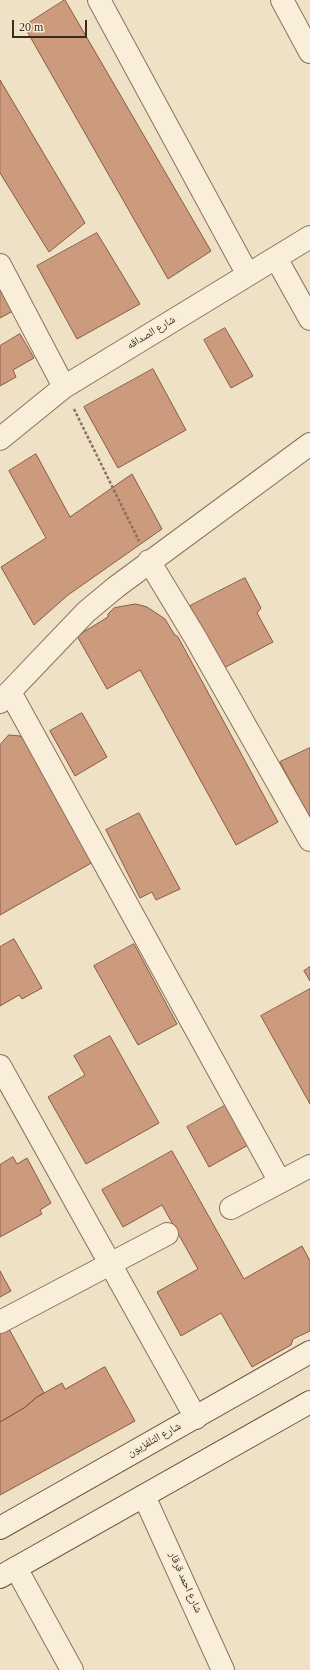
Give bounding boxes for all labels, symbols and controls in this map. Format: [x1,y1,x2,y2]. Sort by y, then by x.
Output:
scale bar [14,12,89,38]
text: 20 m [19,20,43,34]
street label: شارع الصداقه [125,314,179,354]
street label: شارع التلفزيون [126,1421,184,1461]
street label: شارع احمد قرقار [165,1550,203,1616]

